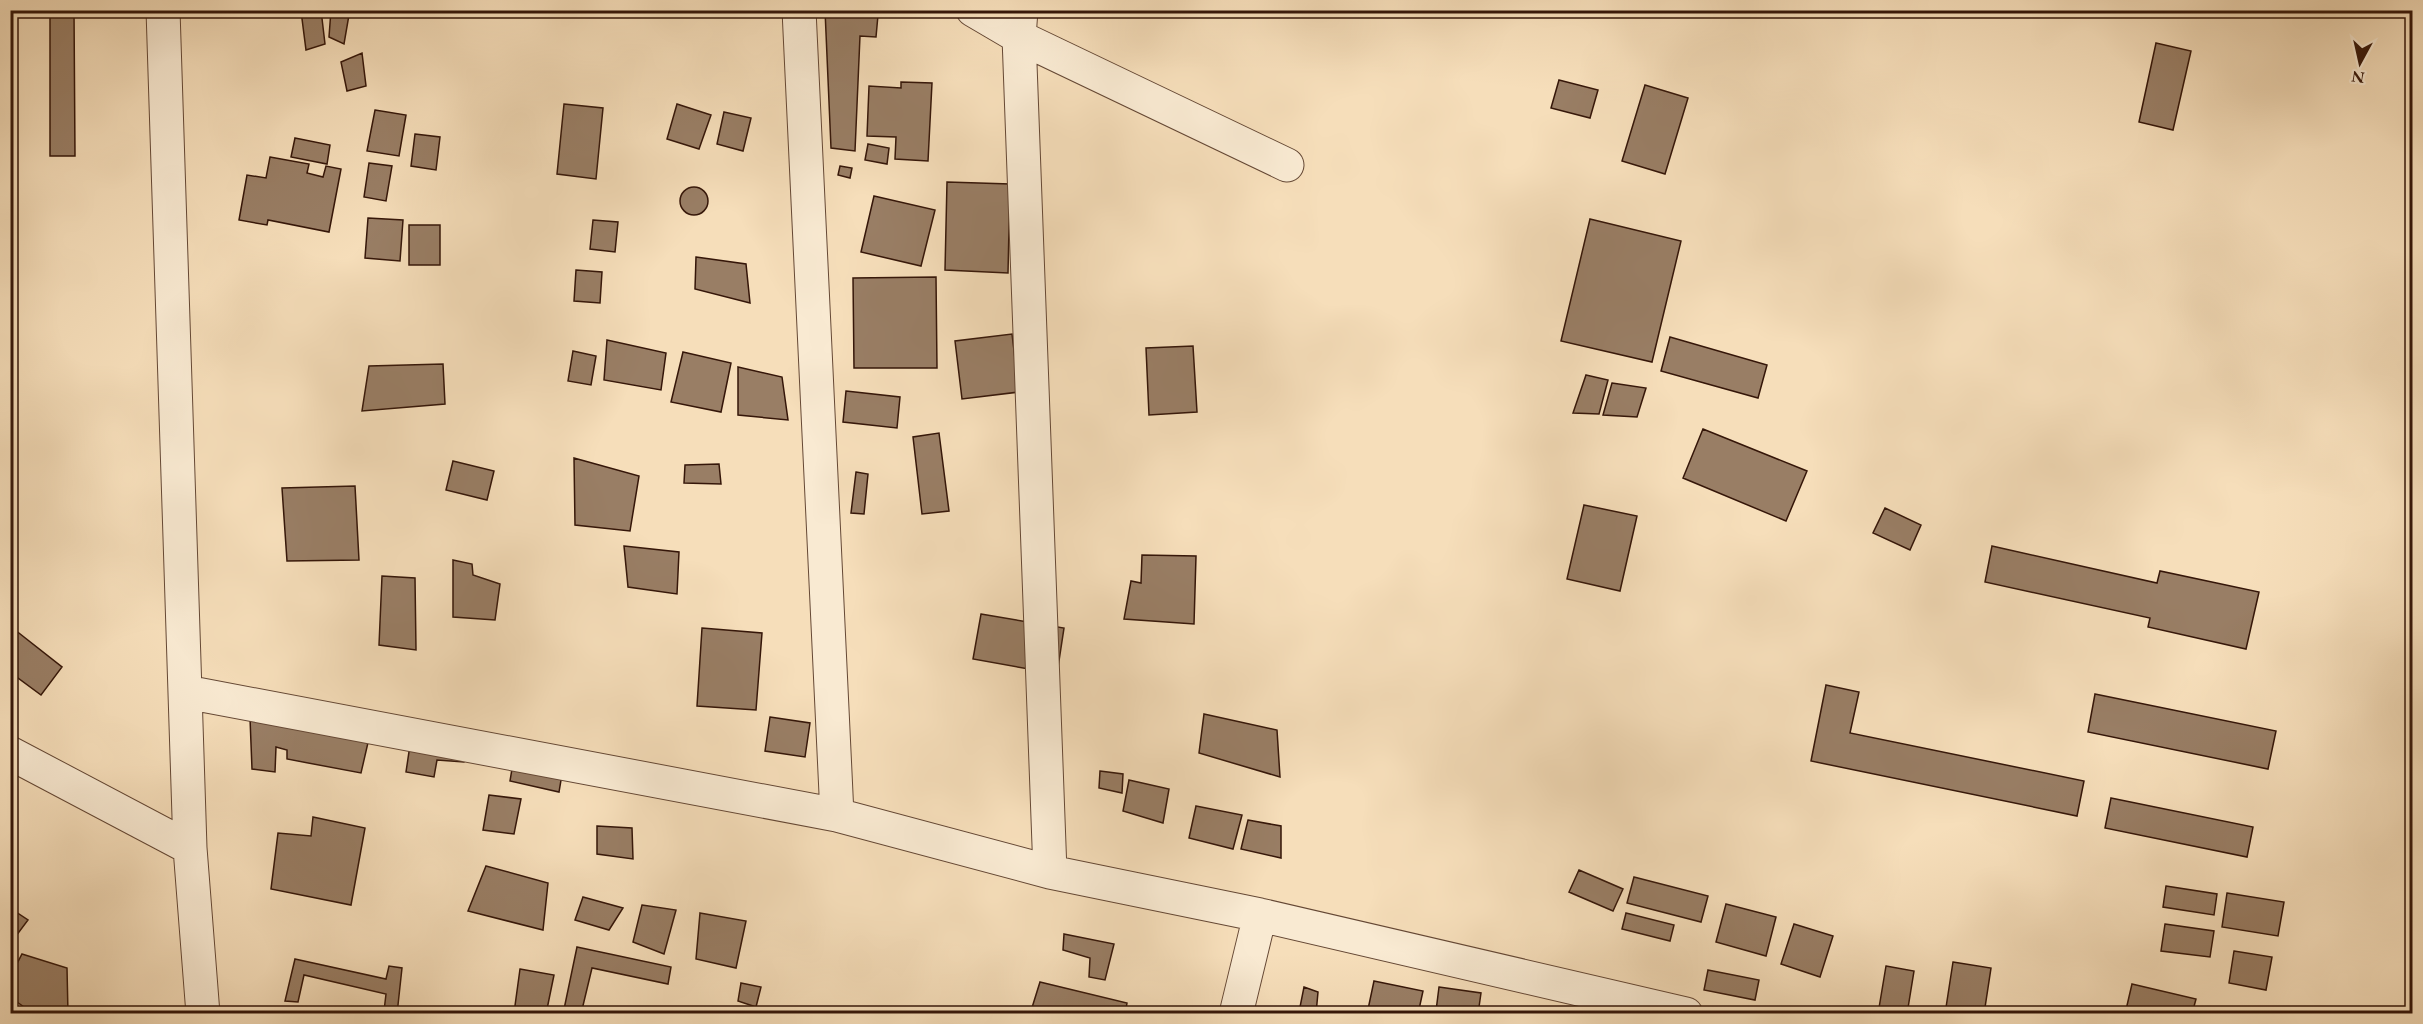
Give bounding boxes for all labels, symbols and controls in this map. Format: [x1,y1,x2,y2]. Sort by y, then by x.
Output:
north arrow [2330,33,2390,93]
text: N [2350,66,2366,89]

